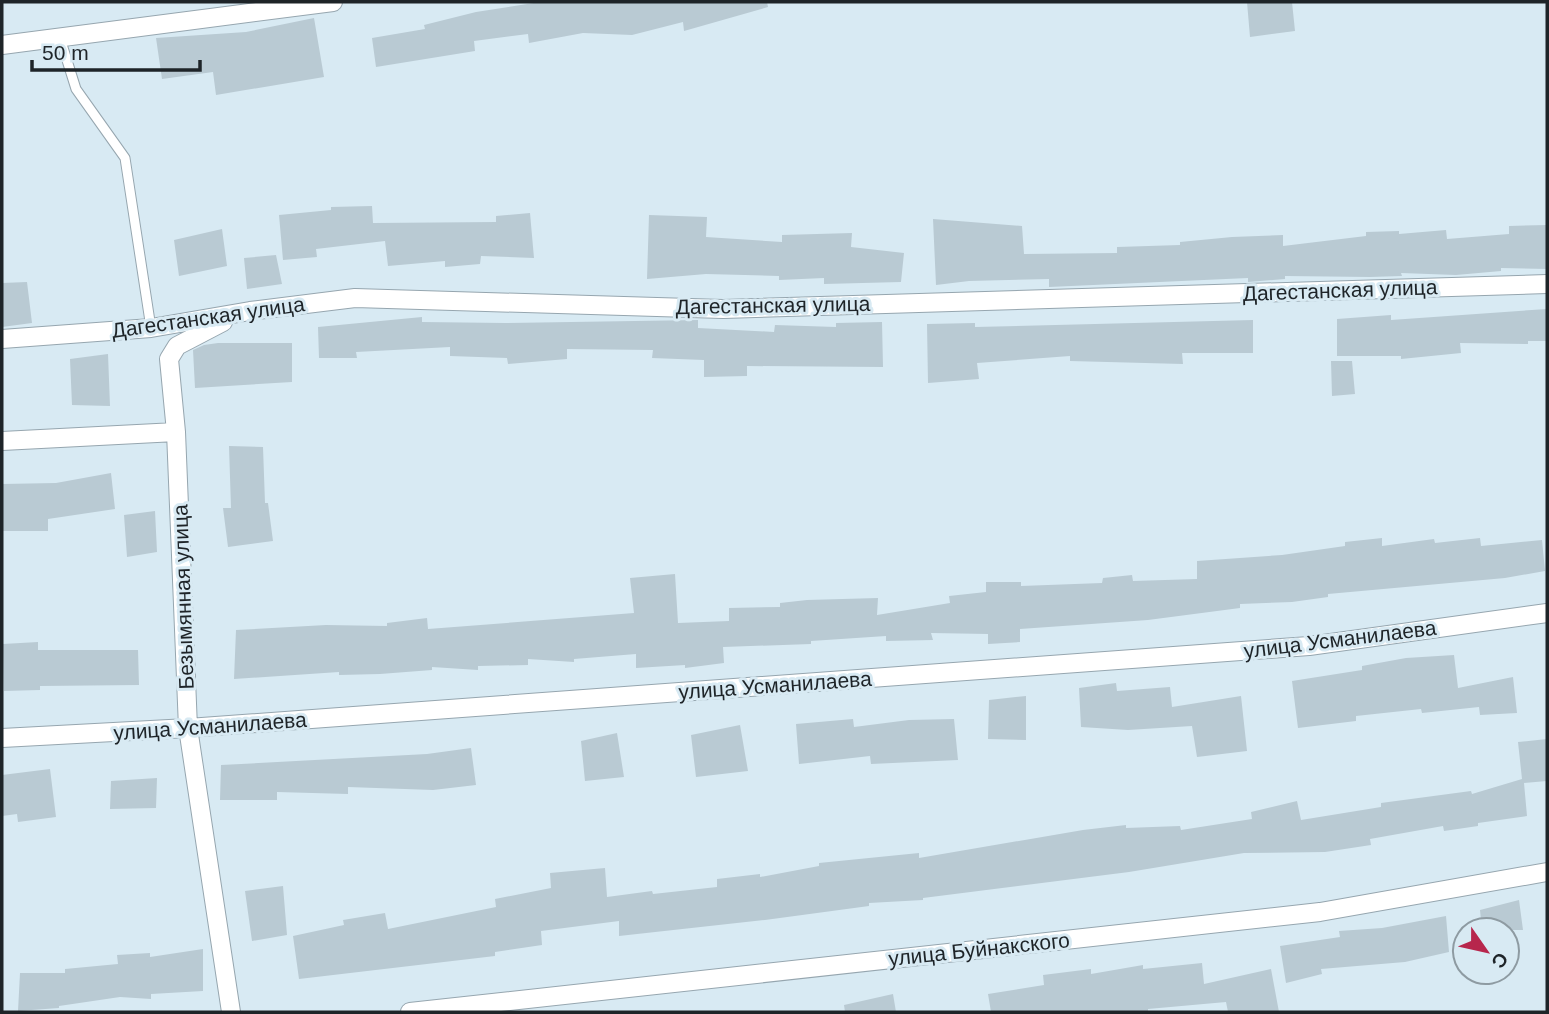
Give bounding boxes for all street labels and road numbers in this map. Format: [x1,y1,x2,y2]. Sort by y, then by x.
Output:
street label: Дагестанская улица [1242,275,1438,305]
street label: Дагестанская улица [110,292,306,342]
street label: Дагестанская улица [675,292,871,318]
street label: Безымянная улица [168,504,198,690]
street label: улица Усманилаева [1242,616,1438,662]
street label: улица Усманилаева [678,667,873,703]
street label: улица Усманилаева [113,708,308,744]
street label: улица Буйнакского [887,928,1071,970]

